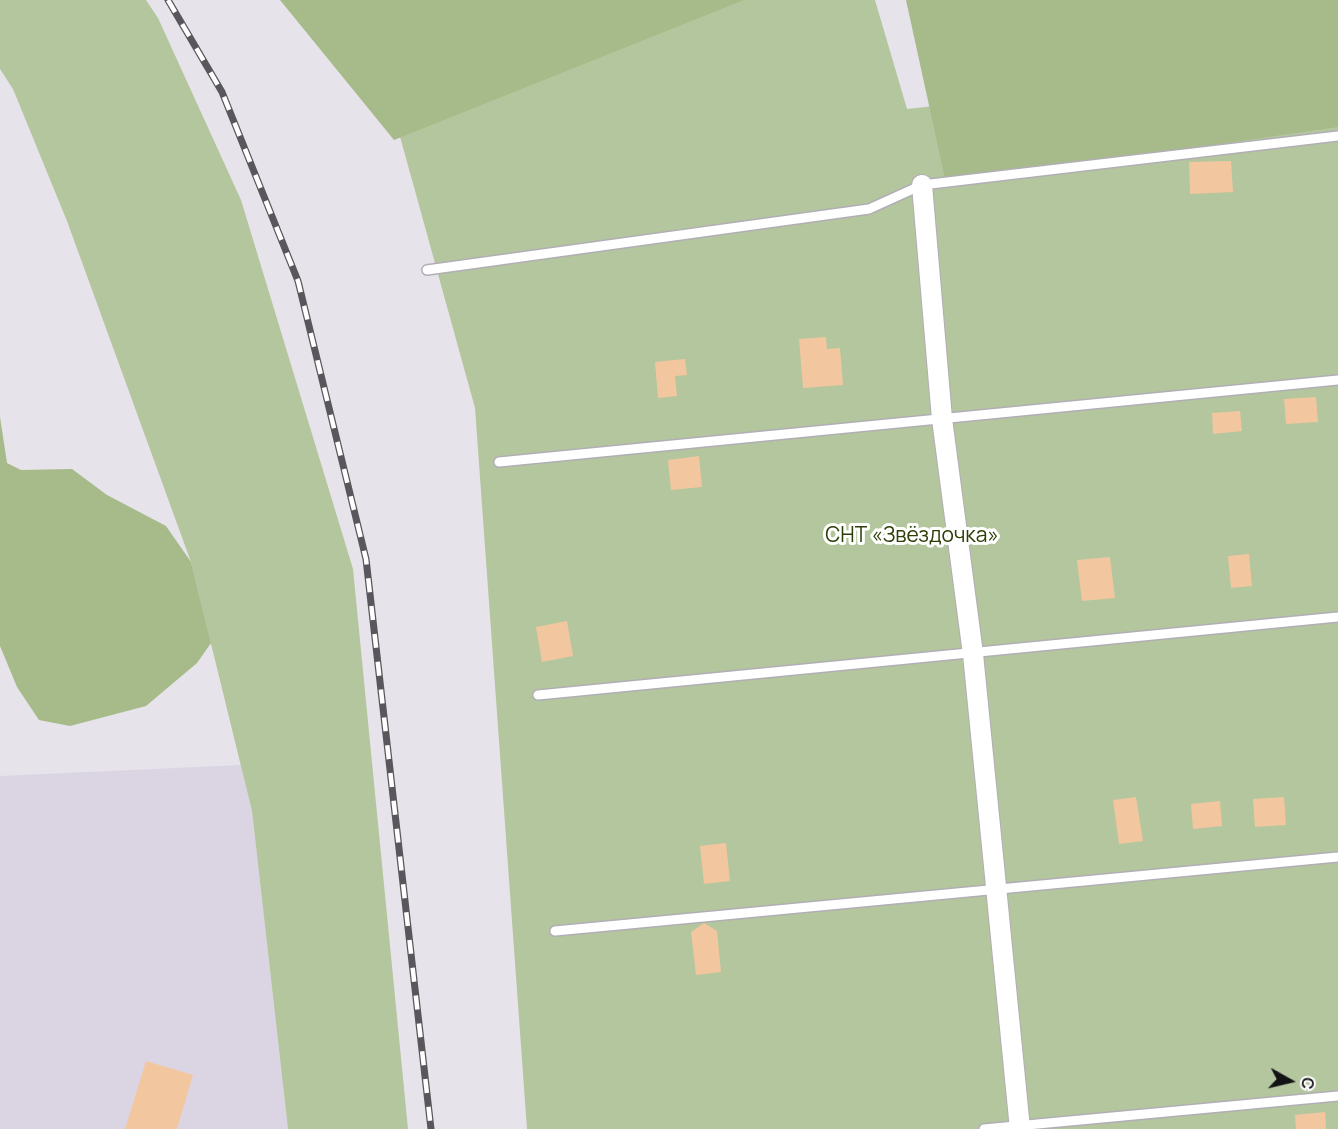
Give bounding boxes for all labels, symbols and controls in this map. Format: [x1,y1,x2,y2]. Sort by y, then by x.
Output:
park label: СНТ «Звёздочка» [825,523,999,549]
north arrow [1260,1051,1320,1111]
text: С [1296,1076,1320,1091]

